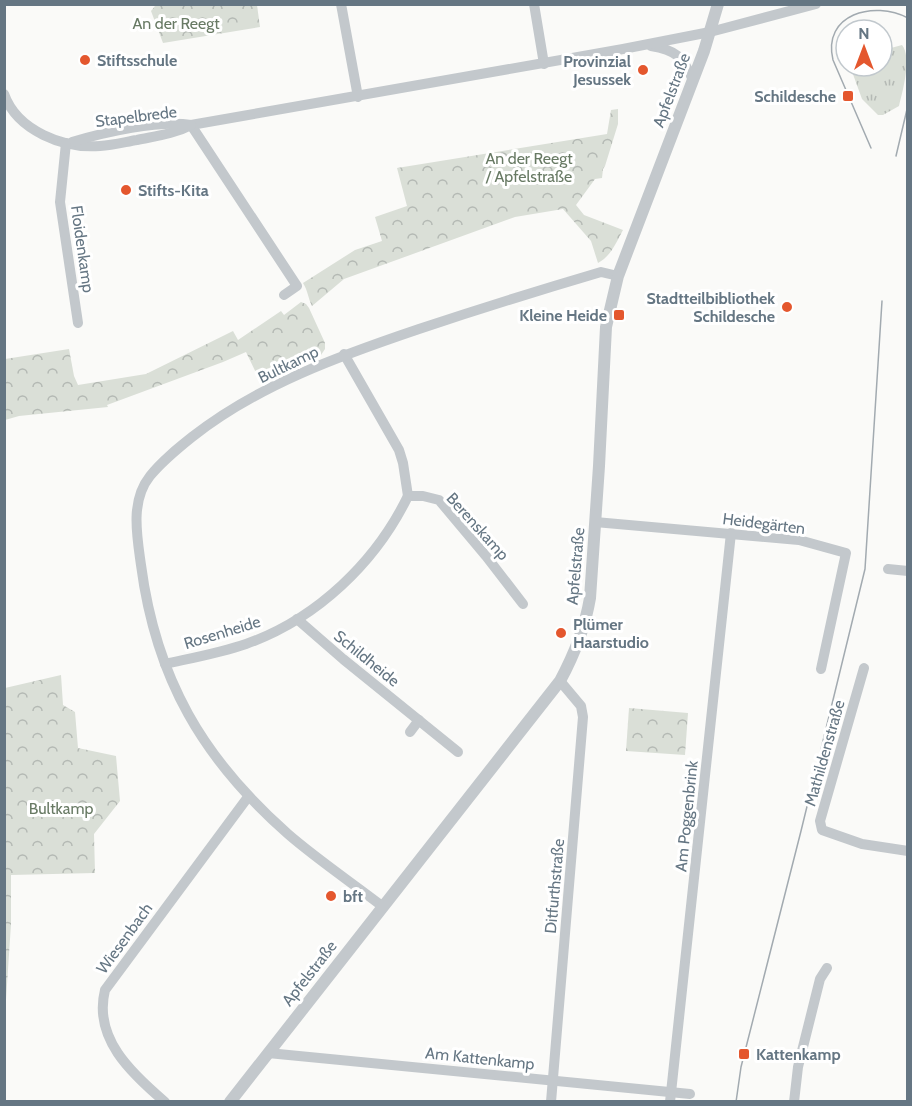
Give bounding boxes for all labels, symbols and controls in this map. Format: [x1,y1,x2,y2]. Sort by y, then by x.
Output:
park label: An der Reegt [132,14,220,33]
north arrow [834,18,894,78]
text: N [858,24,870,43]
street label: Apfelstraße [649,50,694,130]
place label: Stiftsschule [97,51,177,70]
place label: Provinzial Jesussek [563,52,631,89]
marker: Stiftsschule [78,53,92,67]
marker: Provinzial Jesussek [636,63,650,77]
place label: Schildesche [754,87,836,106]
marker: Schildesche [841,89,855,103]
street label: Stapelbrede [94,102,178,131]
park label: An der Reegt / Apfelstraße [485,149,573,186]
place label: Stifts-Kita [138,181,209,200]
marker: Stifts-Kita [119,183,133,197]
street label: Floidenkamp [67,204,98,294]
place label: Stadtteilbibliothek Schildesche [647,289,775,326]
marker: Stadtteilbibliothek Schildesche [780,300,794,314]
place label: Kleine Heide [519,306,607,325]
marker: Kleine Heide [612,308,626,322]
street label: Bultkamp [255,342,322,387]
street label: Berenskamp [442,489,513,564]
street label: Heidegärten [722,509,806,538]
street label: Apfelstraße [563,526,588,606]
street label: Rosenheide [181,612,263,653]
place label: Plümer Haarstudio [573,615,649,652]
street label: Schildheide [330,626,403,690]
marker: Plümer Haarstudio [554,626,568,640]
street label: Mathildenstraße [800,698,849,808]
street label: Am Poggenbrink [671,759,702,873]
park label: Bultkamp [29,799,93,818]
street label: Ditfurthstraße [541,838,568,934]
place label: bft [343,887,363,906]
marker: bft [324,889,338,903]
street label: Wiesenbach [92,899,156,977]
street label: Apfelstraße [278,937,341,1010]
street label: Am Kattenkamp [424,1043,536,1074]
place label: Kattenkamp [756,1045,841,1064]
marker: Kattenkamp [737,1047,751,1061]

